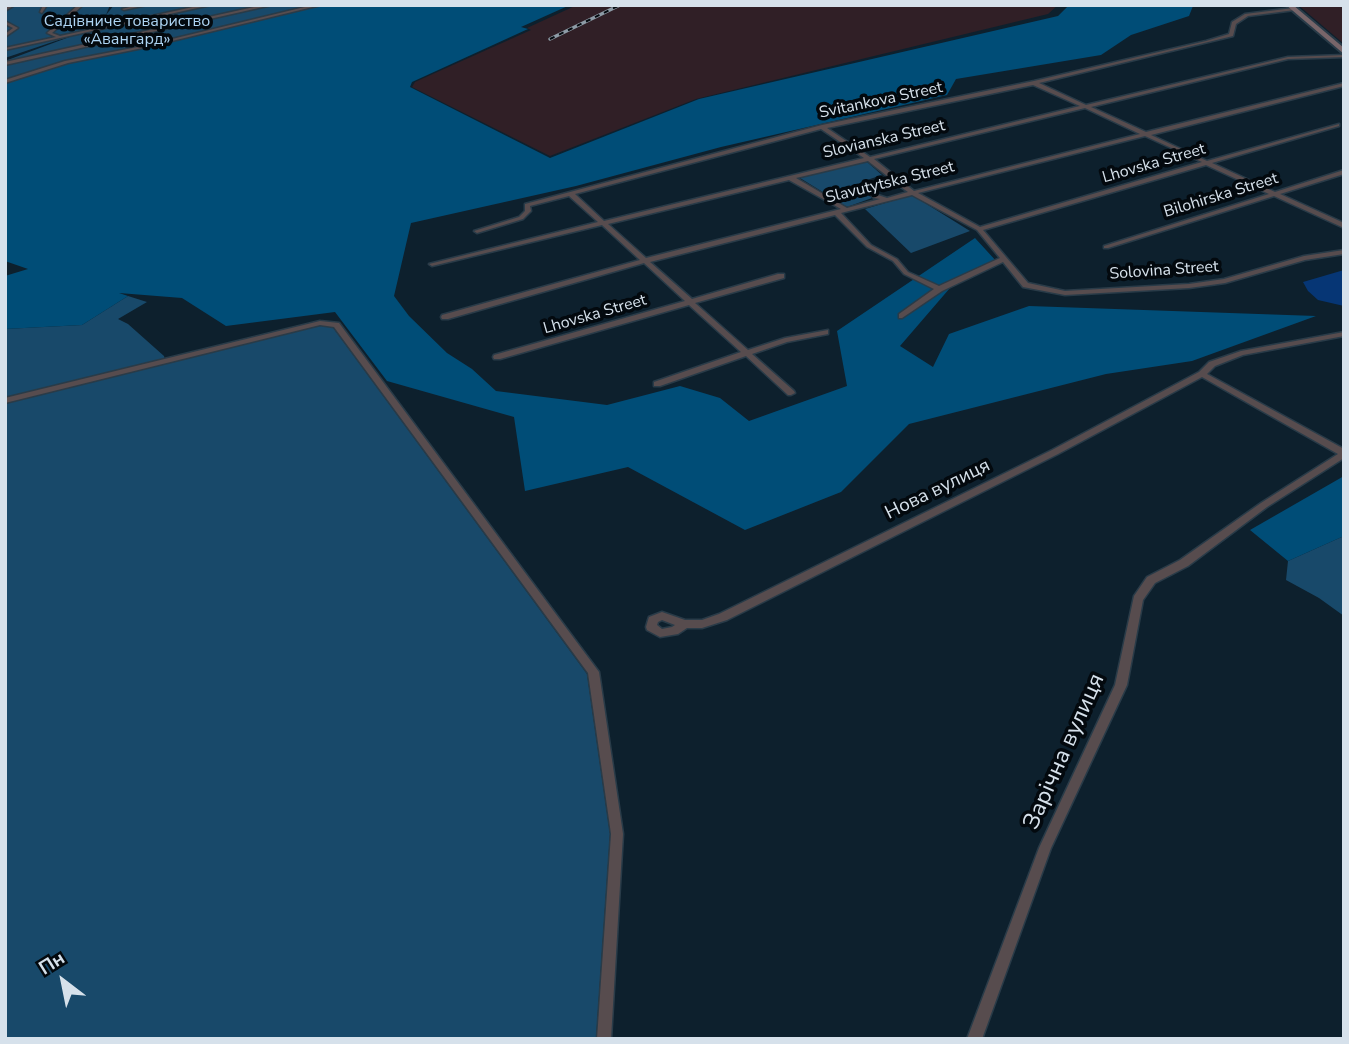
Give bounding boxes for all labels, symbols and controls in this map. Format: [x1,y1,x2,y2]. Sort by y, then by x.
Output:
park label: Садівниче товариство «Авангард» [44,12,210,50]
street label: Svitankova Street [817,79,945,123]
street label: Slovianska Street [821,117,947,163]
street label: Lhovska Street [1100,140,1208,188]
street label: Slavutytska Street [824,158,956,208]
street label: Bilohirska Street [1162,170,1280,222]
street label: Solovina Street [1109,258,1219,284]
street label: Lhovska Street [541,291,649,339]
street label: Нова вулиця [882,455,994,525]
street label: Зарічна вулиця [1018,670,1112,834]
text: Пн [34,945,70,981]
north arrow [28,946,98,1016]

